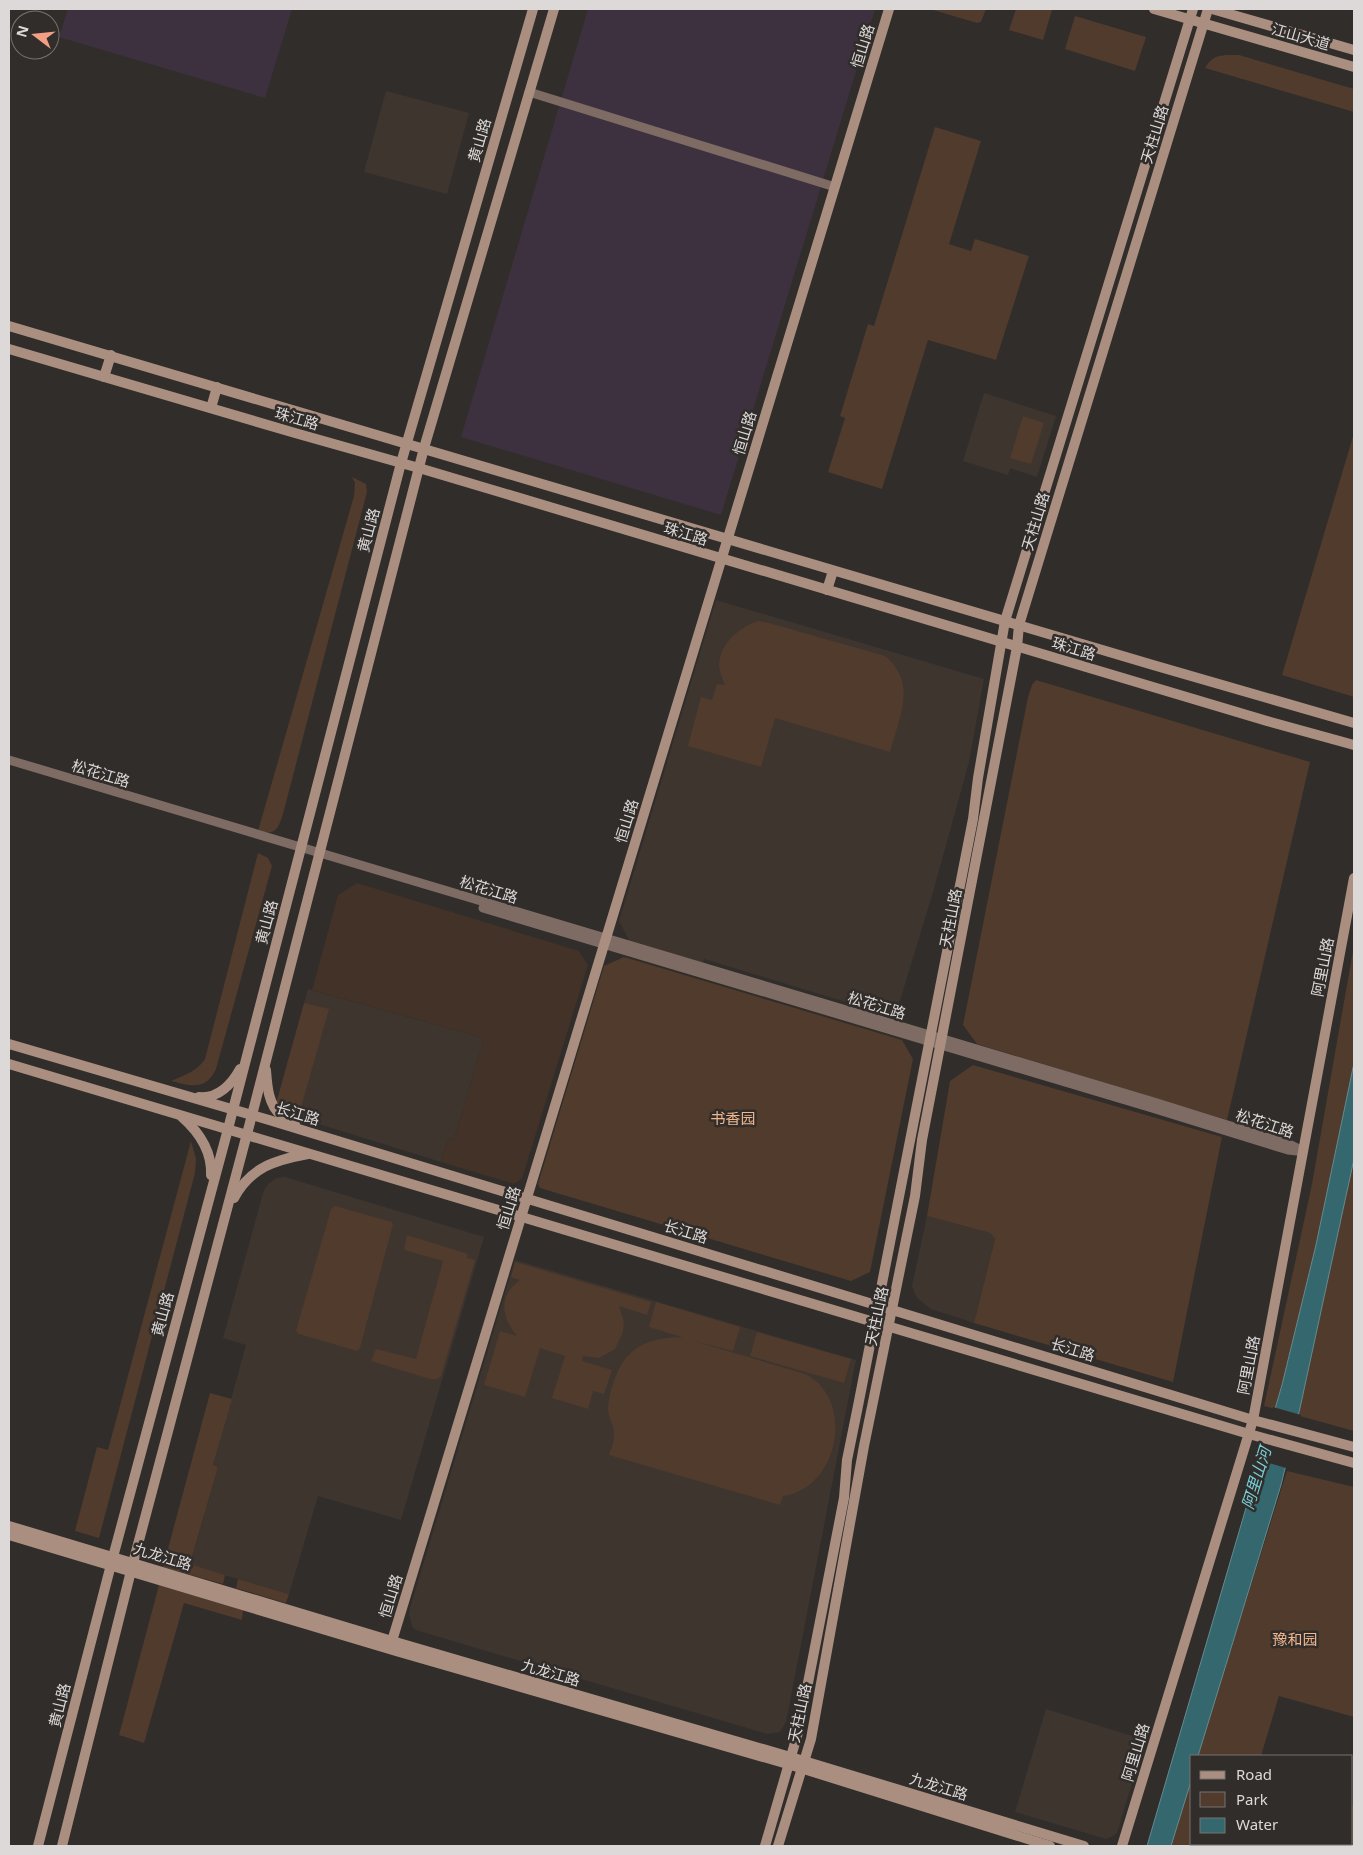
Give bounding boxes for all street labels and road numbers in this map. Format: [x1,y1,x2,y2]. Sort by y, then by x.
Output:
street label: 江山大道 [1269,18,1333,54]
street label: 恒山路 [846,22,878,70]
street label: 天柱山路 [1136,102,1172,166]
street label: 黄山路 [463,116,495,164]
street label: 珠江路 [273,402,321,434]
street label: 恒山路 [728,409,760,457]
street label: 天柱山路 [1017,489,1053,553]
street label: 黄山路 [353,506,383,554]
street label: 珠江路 [662,517,710,549]
street label: 珠江路 [1050,632,1098,664]
street label: 松花江路 [69,755,133,791]
street label: 恒山路 [610,797,642,845]
street label: 松花江路 [457,871,521,907]
street label: 天柱山路 [934,887,966,949]
street label: 黄山路 [251,898,281,946]
street label: 阿里山路 [1306,936,1338,998]
street label: 松花江路 [845,987,909,1023]
street label: 长江路 [274,1097,322,1129]
street label: 松花江路 [1233,1104,1297,1142]
street label: 恒山路 [492,1184,524,1232]
street label: 长江路 [662,1215,710,1247]
street label: 天柱山路 [860,1285,892,1347]
street label: 黄山路 [147,1290,177,1338]
street label: 长江路 [1049,1333,1097,1365]
street label: 阿里山路 [1232,1334,1264,1396]
street label: 九龙江路 [131,1538,195,1574]
street label: 恒山路 [374,1572,406,1620]
street label: 九龙江路 [519,1654,583,1690]
street label: 黄山路 [44,1681,74,1729]
street label: 天柱山路 [783,1682,815,1744]
street label: 阿里山路 [1117,1720,1153,1784]
street label: 九龙江路 [907,1768,971,1804]

